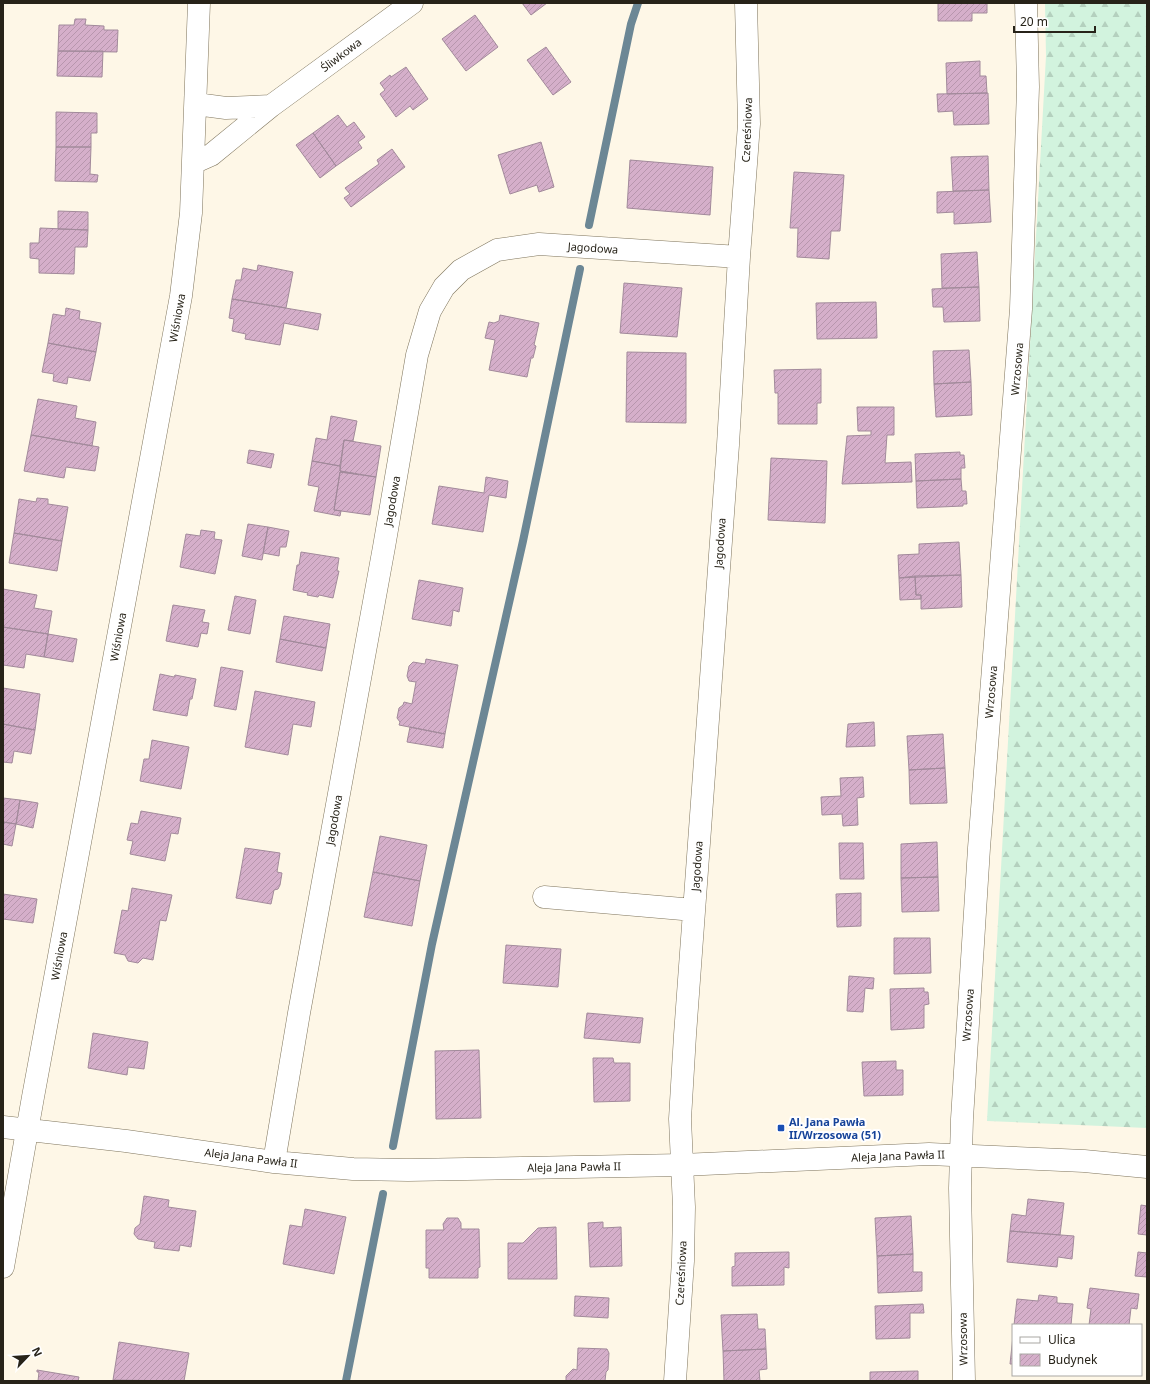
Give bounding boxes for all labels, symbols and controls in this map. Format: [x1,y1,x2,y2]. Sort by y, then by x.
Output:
scale bar [1014,8,1095,34]
text: 20 m [1020,13,1048,30]
street label: Śliwkowa [317,34,364,75]
street label: Czereśniowa [738,97,755,163]
street label: Jagodowa [566,238,619,257]
street label: Wiśniowa [165,292,188,343]
street label: Wrzosowa [1007,342,1026,396]
street label: Jagodowa [380,475,403,528]
street label: Jagodowa [710,517,729,570]
street label: Wiśniowa [106,611,129,662]
street label: Wrzosowa [981,665,1000,719]
street label: Jagodowa [322,794,345,847]
street label: Jagodowa [687,840,706,893]
street label: Wiśniowa [47,930,70,981]
street label: Wrzosowa [958,988,977,1042]
place label: Al. Jana Pawła II/Wrzosowa (51) [789,1114,881,1142]
marker: Al. Jana Pawła II/Wrzosowa (51) [776,1123,786,1133]
street label: Aleja Jana Pawła II [204,1144,299,1171]
street label: Aleja Jana Pawła II [851,1146,945,1165]
street label: Aleja Jana Pawła II [527,1158,621,1175]
street label: Czereśniowa [671,1240,690,1306]
street label: Wrzosowa [955,1312,970,1366]
legend [1012,1324,1142,1376]
text: Ulica [1048,1331,1075,1348]
north arrow [8,1336,48,1376]
text: N [29,1344,46,1359]
text: Budynek [1048,1351,1098,1368]

